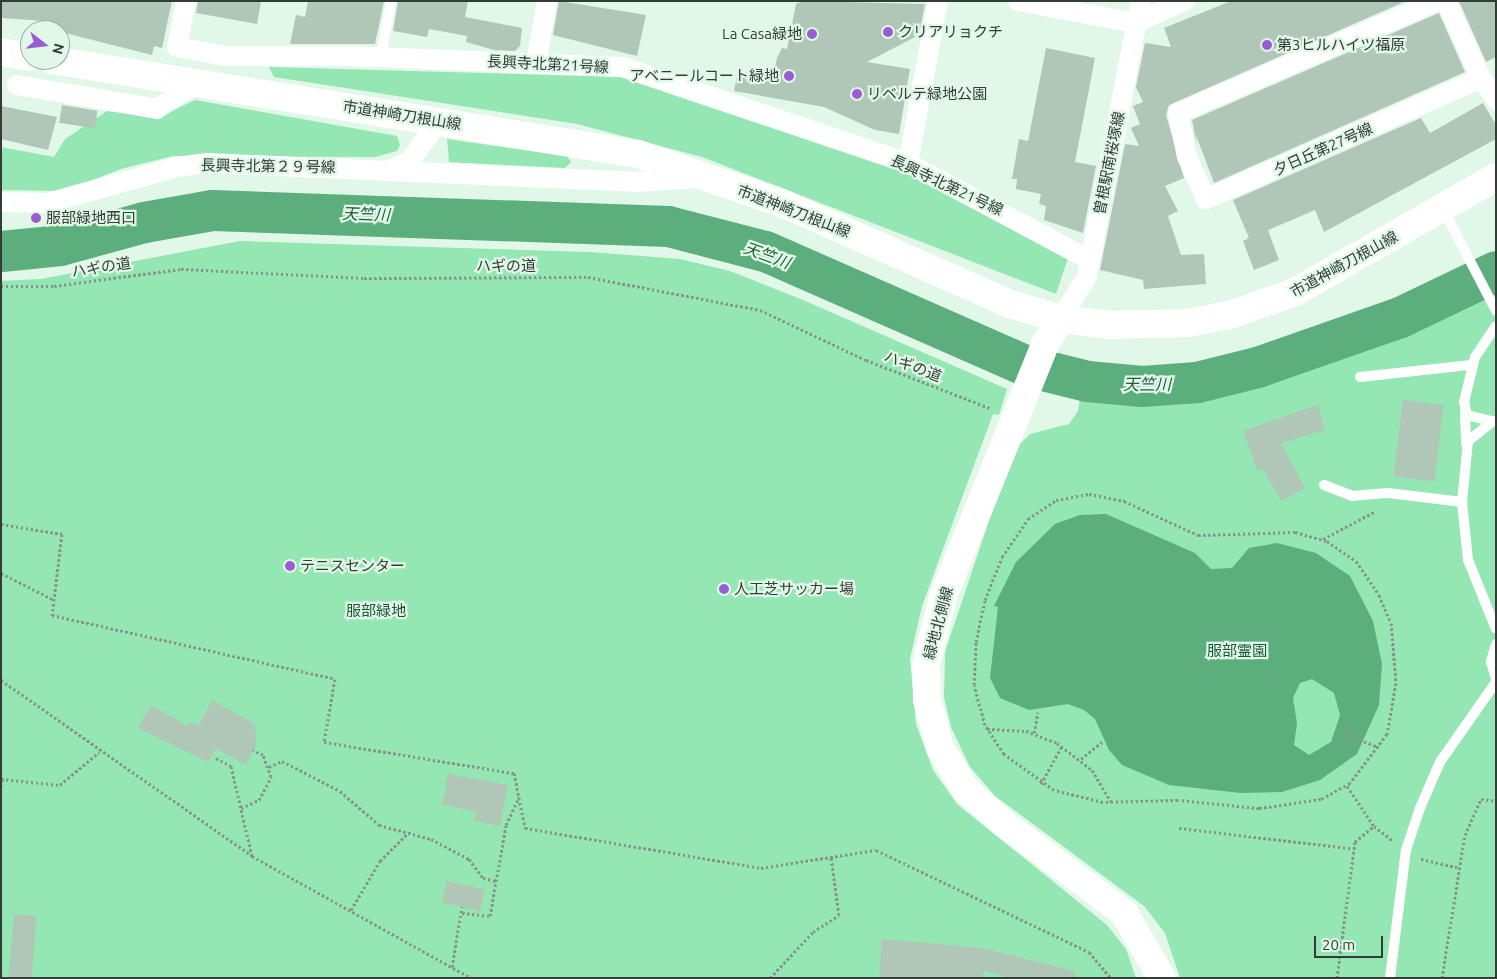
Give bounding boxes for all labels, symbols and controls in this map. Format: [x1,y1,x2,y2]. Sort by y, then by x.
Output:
north arrow [20,20,70,70]
place label: クリアリョクチ [898,23,1003,41]
place label: La Casa緑地 [722,25,802,43]
marker: クリアリョクチ [882,26,894,38]
marker: La Casa緑地 [806,28,818,40]
place label: 第3ヒルハイツ福原 [1277,36,1405,54]
marker: 第3ヒルハイツ福原 [1261,39,1273,51]
text: N [49,42,68,56]
street label: 長興寺北第21号線 [487,52,609,76]
place label: アベニールコート緑地 [629,67,779,85]
marker: アベニールコート緑地 [783,70,795,82]
place label: リベルテ緑地公園 [867,85,987,103]
marker: リベルテ緑地公園 [851,88,863,100]
street label: 市道神崎刀根山線 [341,97,463,133]
street label: 曽根駅南桜塚線 [1090,110,1128,216]
street label: 夕日丘第27号線 [1271,119,1375,179]
street label: 長興寺北第21号線 [888,151,1006,219]
street label: 長興寺北第２９号線 [200,156,336,176]
street label: 市道神崎刀根山線 [735,181,853,241]
water label: 天竺川 [342,204,390,224]
place label: 服部緑地西口 [46,209,136,227]
marker: 服部緑地西口 [30,212,42,224]
street label: 市道神崎刀根山線 [1287,227,1401,301]
water label: 天竺川 [741,238,793,272]
street label: ハギの道 [70,253,132,281]
street label: ハギの道 [476,257,536,275]
street label: ハギの道 [882,347,944,385]
water label: 天竺川 [1123,374,1171,394]
place label: テニスセンター [300,557,405,575]
marker: テニスセンター [284,560,296,572]
place label: 人工芝サッカー場 [734,580,854,598]
marker: 人工芝サッカー場 [718,583,730,595]
street label: 緑地北側線 [920,584,956,662]
park label: 服部緑地 [346,602,406,620]
park label: 服部霊園 [1207,642,1267,660]
scale bar [1317,926,1386,958]
text: 20 m [1322,936,1355,953]

